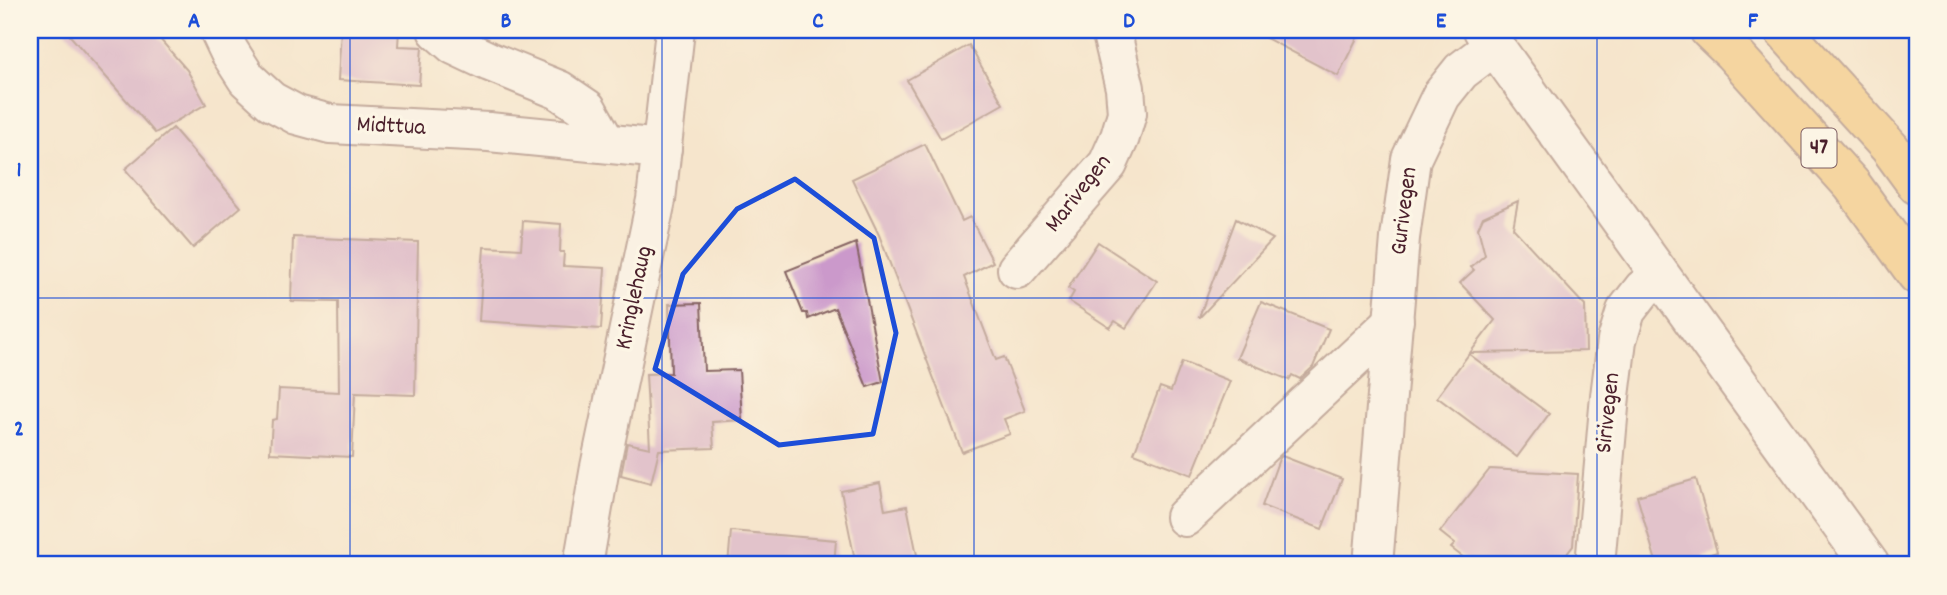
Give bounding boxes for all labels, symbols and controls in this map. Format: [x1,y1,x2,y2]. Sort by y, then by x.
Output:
text: A [188,6,200,39]
text: B [501,6,512,39]
text: C [812,6,824,39]
text: D [1123,6,1135,39]
text: E [1436,6,1447,39]
text: F [1748,6,1759,39]
street label: Midttua [356,108,427,146]
road number: 47 [1801,128,1836,168]
street label: Marivegen [1037,148,1121,240]
text: 1 [16,155,22,188]
street label: Gurivegen [1383,165,1427,257]
street label: Kringlehaug [607,243,663,353]
street label: Sirivegen [1588,371,1630,455]
text: 2 [14,414,24,447]

